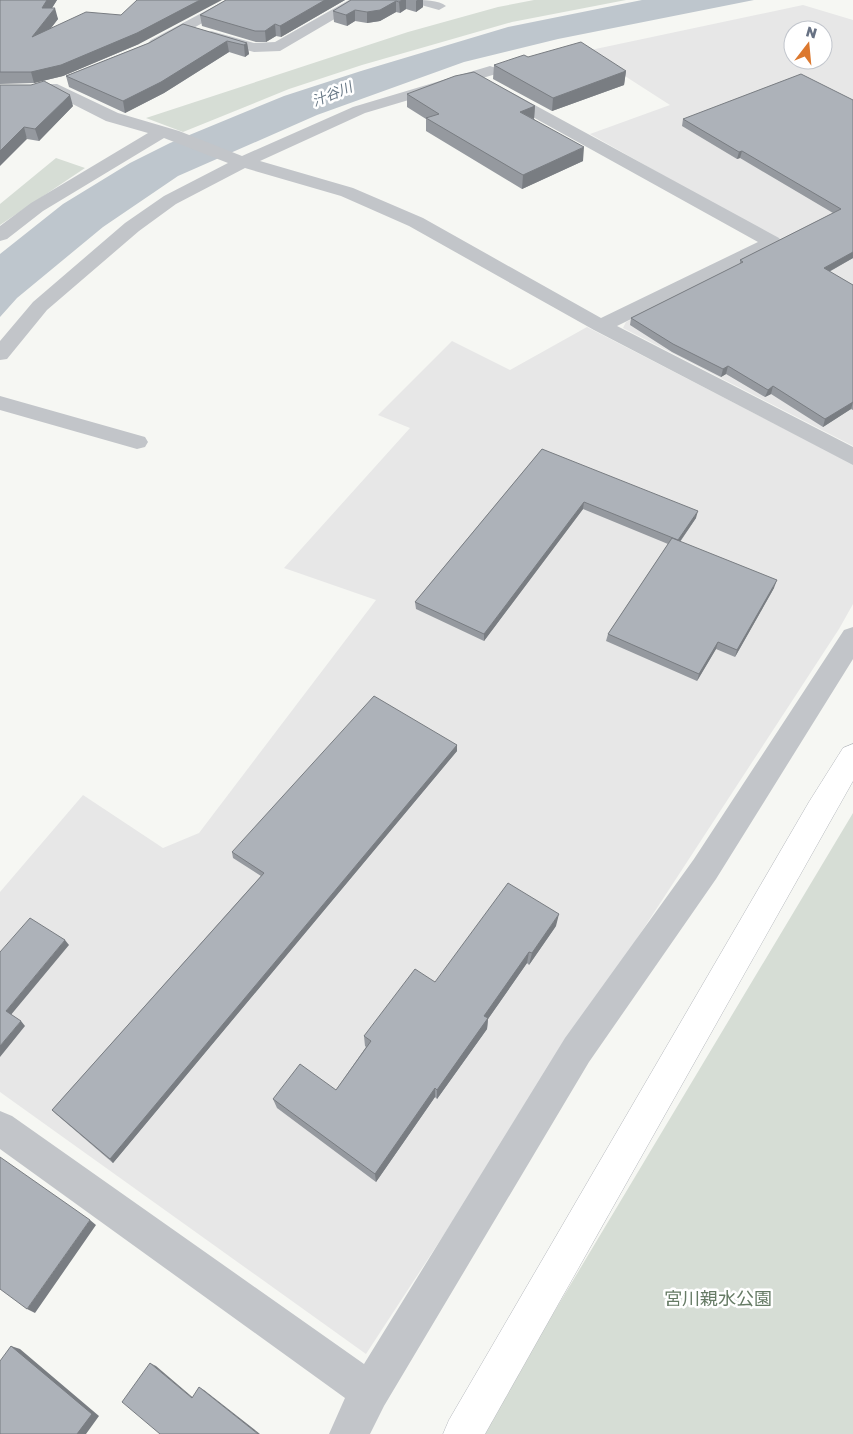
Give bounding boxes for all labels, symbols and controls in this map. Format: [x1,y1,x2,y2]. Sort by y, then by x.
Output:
north arrow [783,20,833,70]
text: N [804,22,819,42]
water label: 汁谷川 [309,77,356,109]
park label: 宮川親水公園 [664,1287,772,1309]

